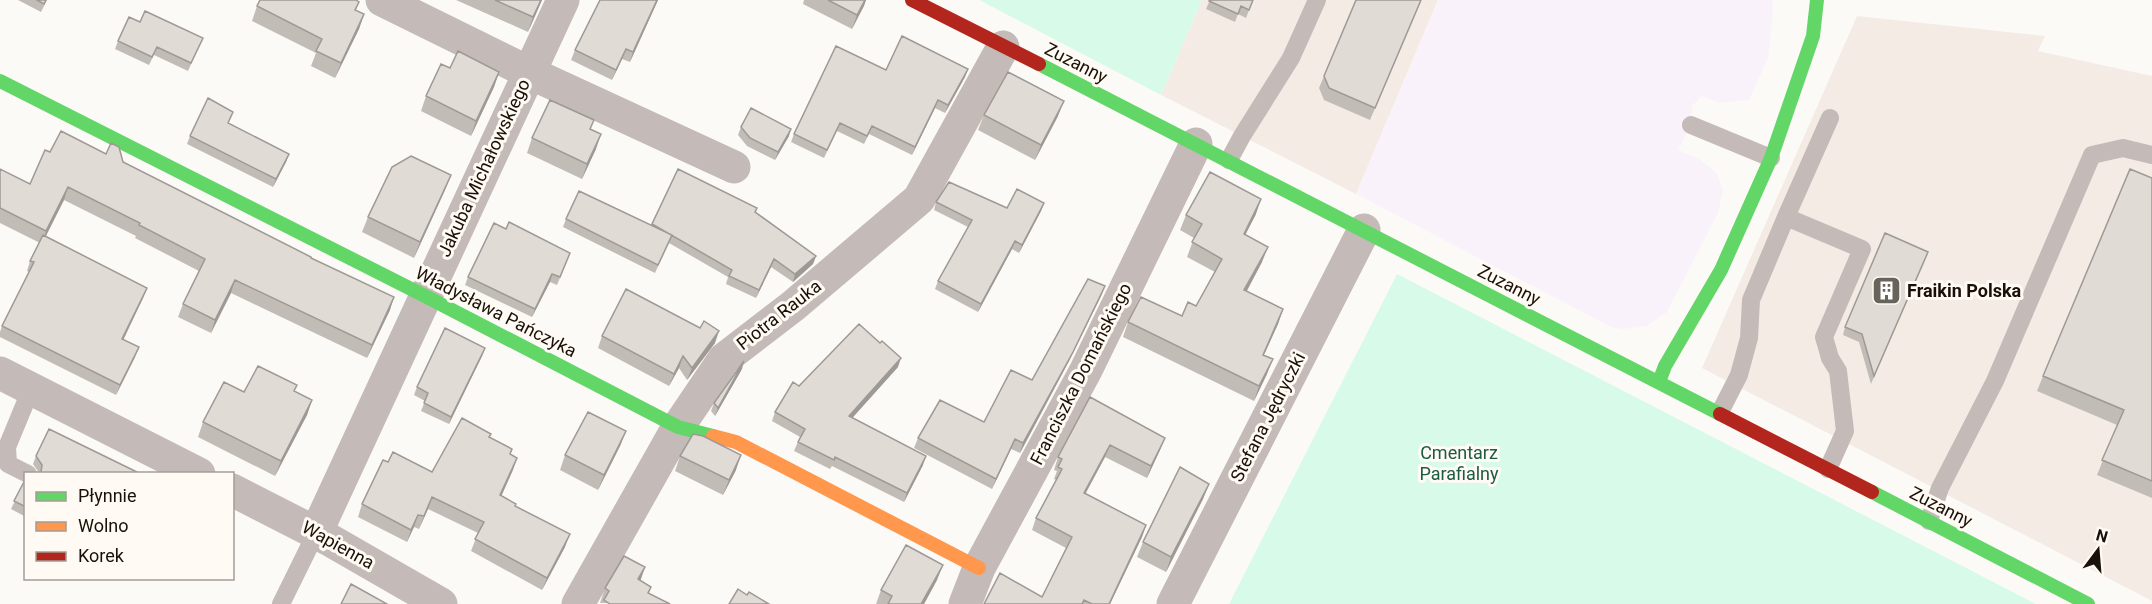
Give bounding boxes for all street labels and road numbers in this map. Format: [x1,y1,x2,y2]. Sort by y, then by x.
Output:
street label: Zuzanny [1041,38,1112,87]
street label: Jakuba Michałowskiego [433,76,534,260]
street label: Zuzanny [1474,260,1545,309]
street label: Władysława Pańczyka [412,262,580,361]
street label: Piotra Rauka [732,275,825,354]
street label: Franciszka Domańskiego [1026,280,1136,468]
street label: Stefana Jędryczki [1226,349,1309,485]
street label: Zuzanny [1906,482,1977,531]
street label: Wapienna [299,516,378,573]

